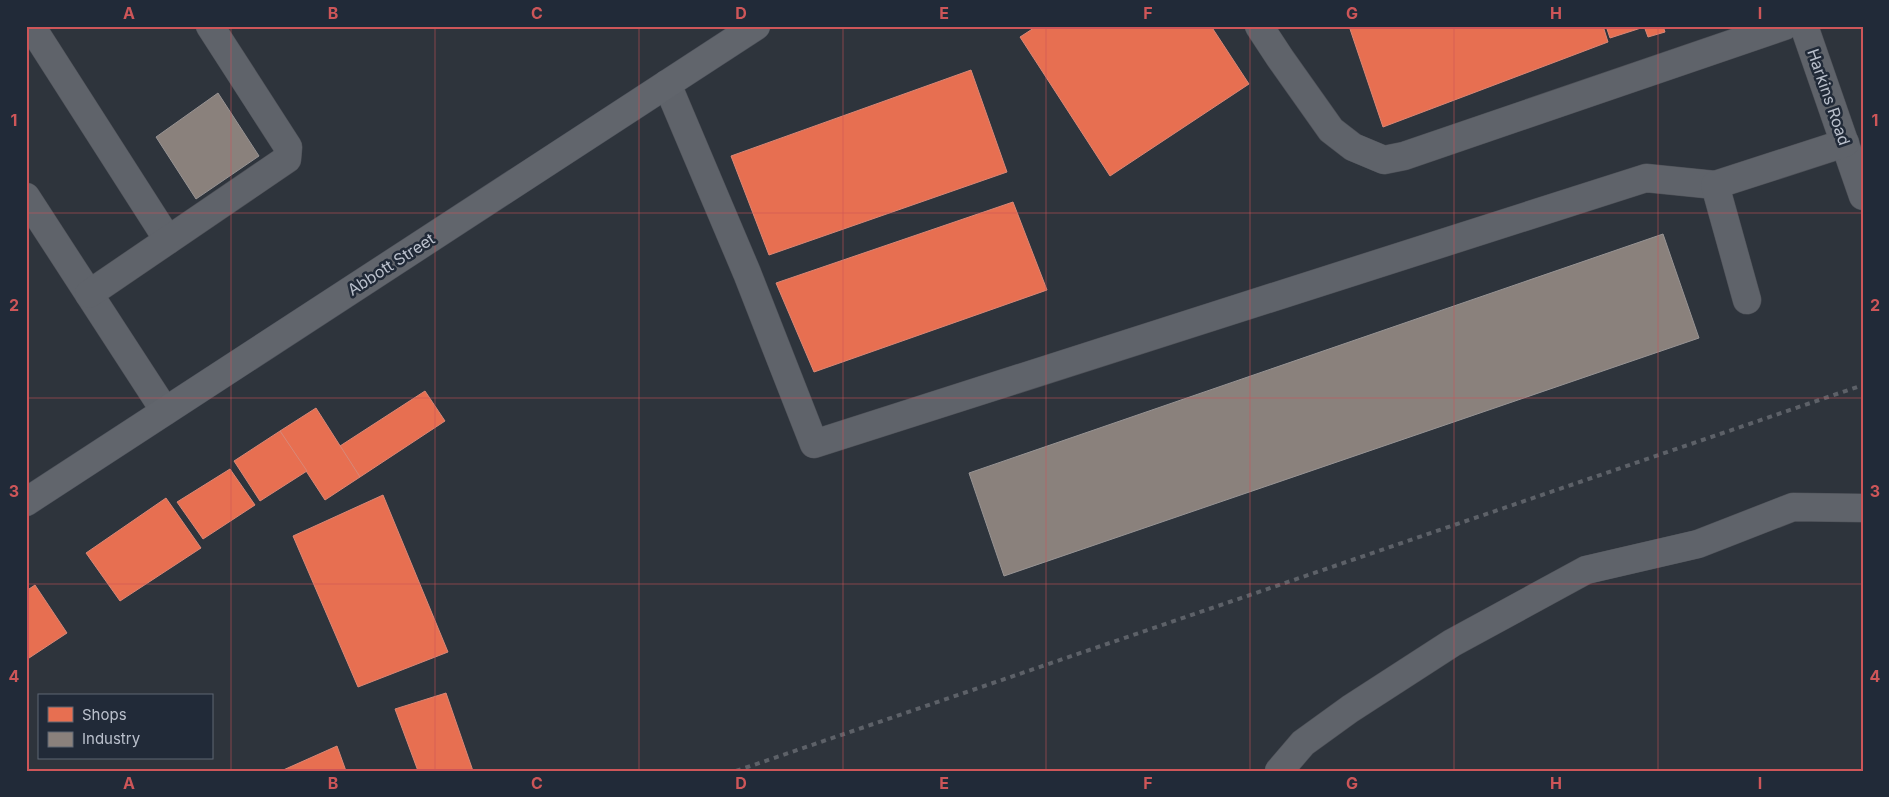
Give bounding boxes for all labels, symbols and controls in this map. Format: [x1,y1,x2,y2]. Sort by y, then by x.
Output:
text: A [123,3,135,23]
text: B [328,3,338,23]
text: C [531,3,543,23]
text: D [735,3,747,23]
text: E [939,3,949,23]
text: F [1143,3,1153,23]
text: G [1346,3,1358,23]
text: H [1550,3,1562,23]
text: I [1758,3,1762,23]
street label: Harkins Road [1803,46,1855,148]
text: 1 [11,110,17,130]
text: 1 [1872,110,1878,130]
street label: Abbott Street [344,228,438,300]
text: 2 [9,295,19,315]
text: 2 [1870,295,1880,315]
text: 3 [9,481,19,501]
text: 3 [1870,481,1880,501]
text: 4 [9,666,20,686]
text: 4 [1870,666,1881,686]
legend [38,694,212,760]
text: Shops [82,705,127,724]
text: Industry [82,729,141,748]
text: A [123,773,135,793]
text: B [328,773,338,793]
text: C [531,773,543,793]
text: D [735,773,747,793]
text: E [939,773,949,793]
text: F [1143,773,1153,793]
text: G [1346,773,1358,793]
text: H [1550,773,1562,793]
text: I [1758,773,1762,793]

